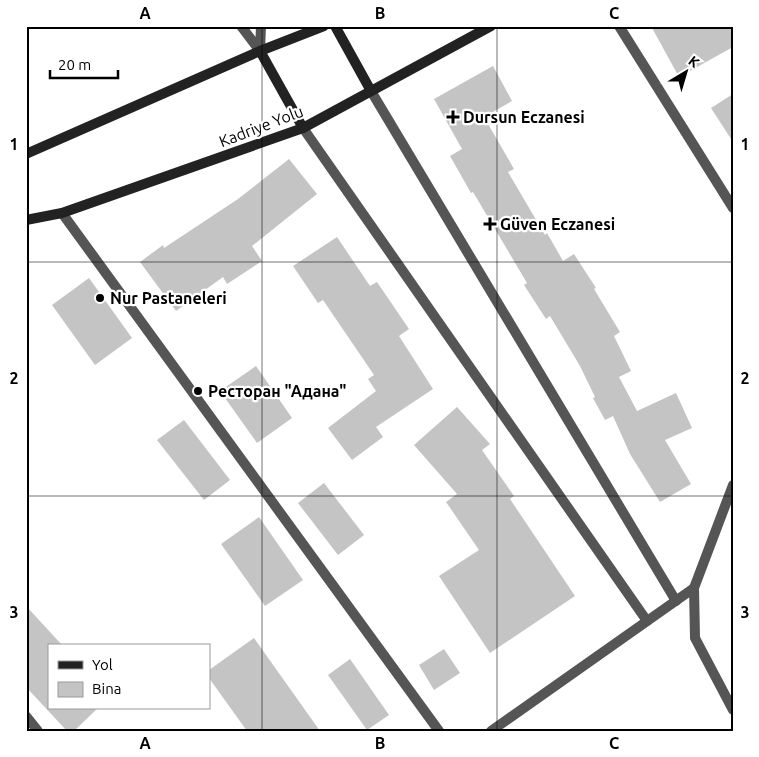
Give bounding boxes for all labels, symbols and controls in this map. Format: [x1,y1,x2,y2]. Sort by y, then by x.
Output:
text: A [139,4,151,22]
text: B [375,4,385,22]
text: C [609,4,619,22]
scale bar [50,48,118,80]
north arrow [662,48,712,98]
text: K [685,53,703,71]
text: 20 m [58,56,91,73]
street label: Kadriye Yolu [216,102,306,150]
place label: Dursun Eczanesi [463,108,585,126]
marker: Dursun Eczanesi [447,111,459,123]
text: 1 [9,135,19,153]
text: 1 [740,135,750,153]
place label: Güven Eczanesi [500,215,615,233]
marker: Güven Eczanesi [484,218,496,230]
place label: Nur Pastaneleri [110,289,227,307]
marker: Nur Pastaneleri [94,292,106,304]
text: 2 [9,369,19,387]
text: 2 [740,369,750,387]
place label: Ресторан "Адана" [208,382,346,400]
marker: Ресторан "Адана" [192,385,204,397]
text: 3 [9,603,19,621]
text: 3 [740,603,750,621]
legend [48,644,210,710]
text: Yol [92,656,113,673]
text: Bina [92,680,121,697]
text: A [139,734,151,752]
text: B [375,734,385,752]
text: C [609,734,619,752]

